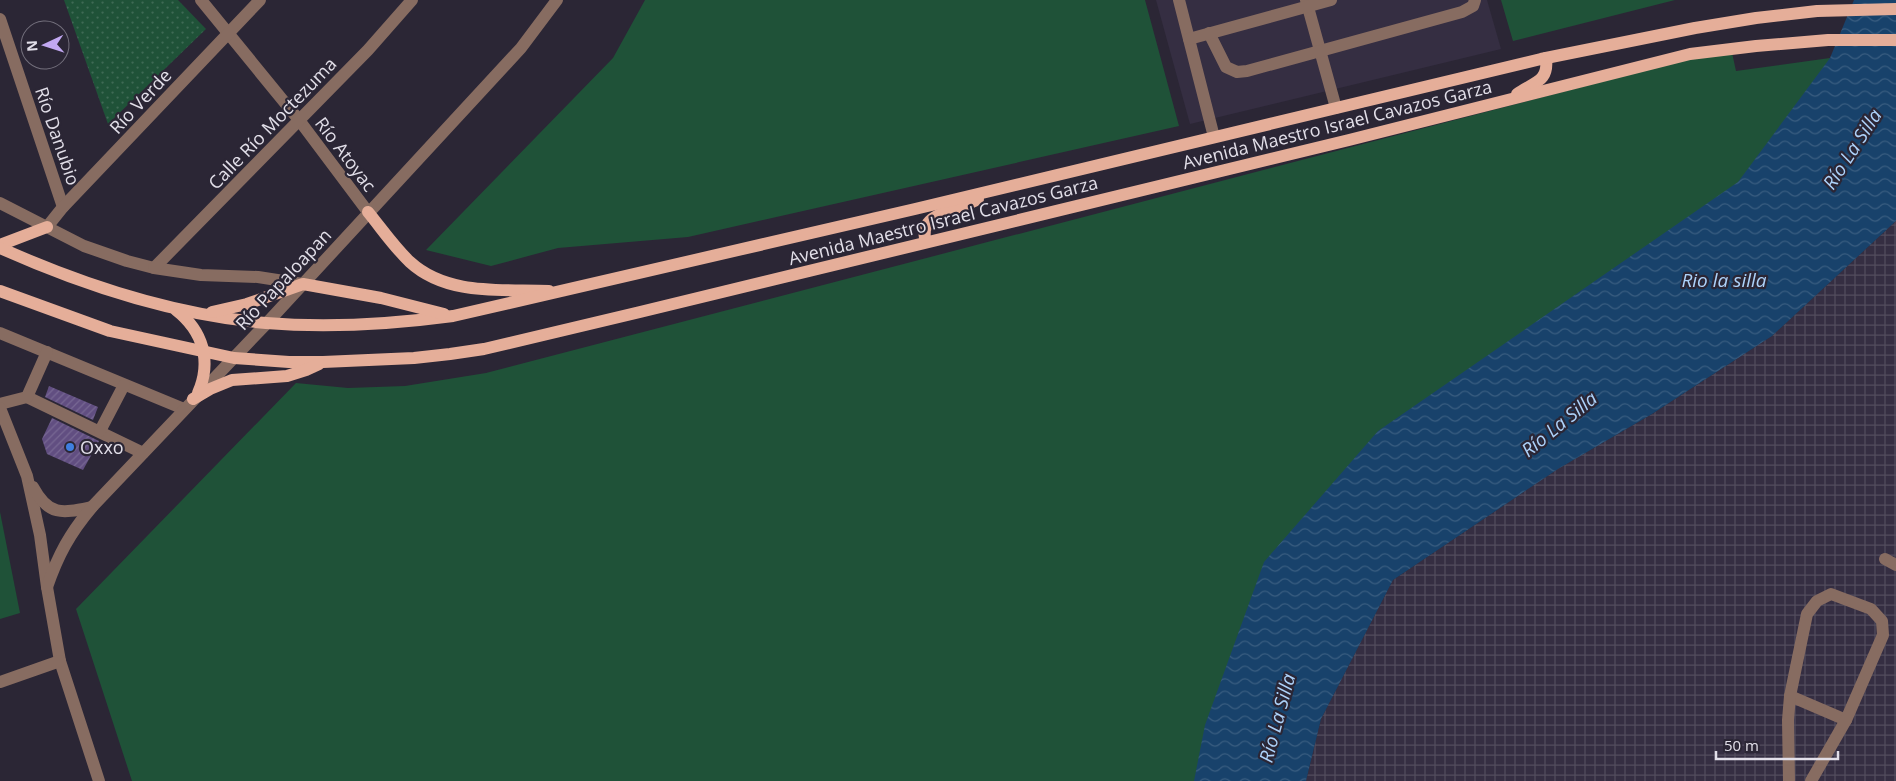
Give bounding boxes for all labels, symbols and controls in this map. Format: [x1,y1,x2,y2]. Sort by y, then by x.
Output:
north arrow [20,20,70,70]
text: N [22,40,41,52]
street label: Calle Río Moctezuma [203,52,341,194]
street label: Río Verde [104,63,176,139]
street label: Avenida Maestro Israel Cavazos Garza [1180,74,1494,174]
street label: Río Danubio [30,84,86,188]
water label: Río La Silla [1816,104,1888,194]
street label: Río Atoyac [310,112,382,196]
street label: Avenida Maestro Israel Cavazos Garza [786,170,1100,270]
street label: Río Papaloapan [230,223,336,335]
water label: Rio la silla [1681,267,1767,293]
water label: Río La Silla [1516,385,1603,463]
place label: Oxxo [80,435,124,459]
marker: Oxxo [64,441,76,453]
water label: Río La Silla [1253,671,1301,765]
scale bar [1716,728,1838,760]
text: 50 m [1724,735,1759,755]

